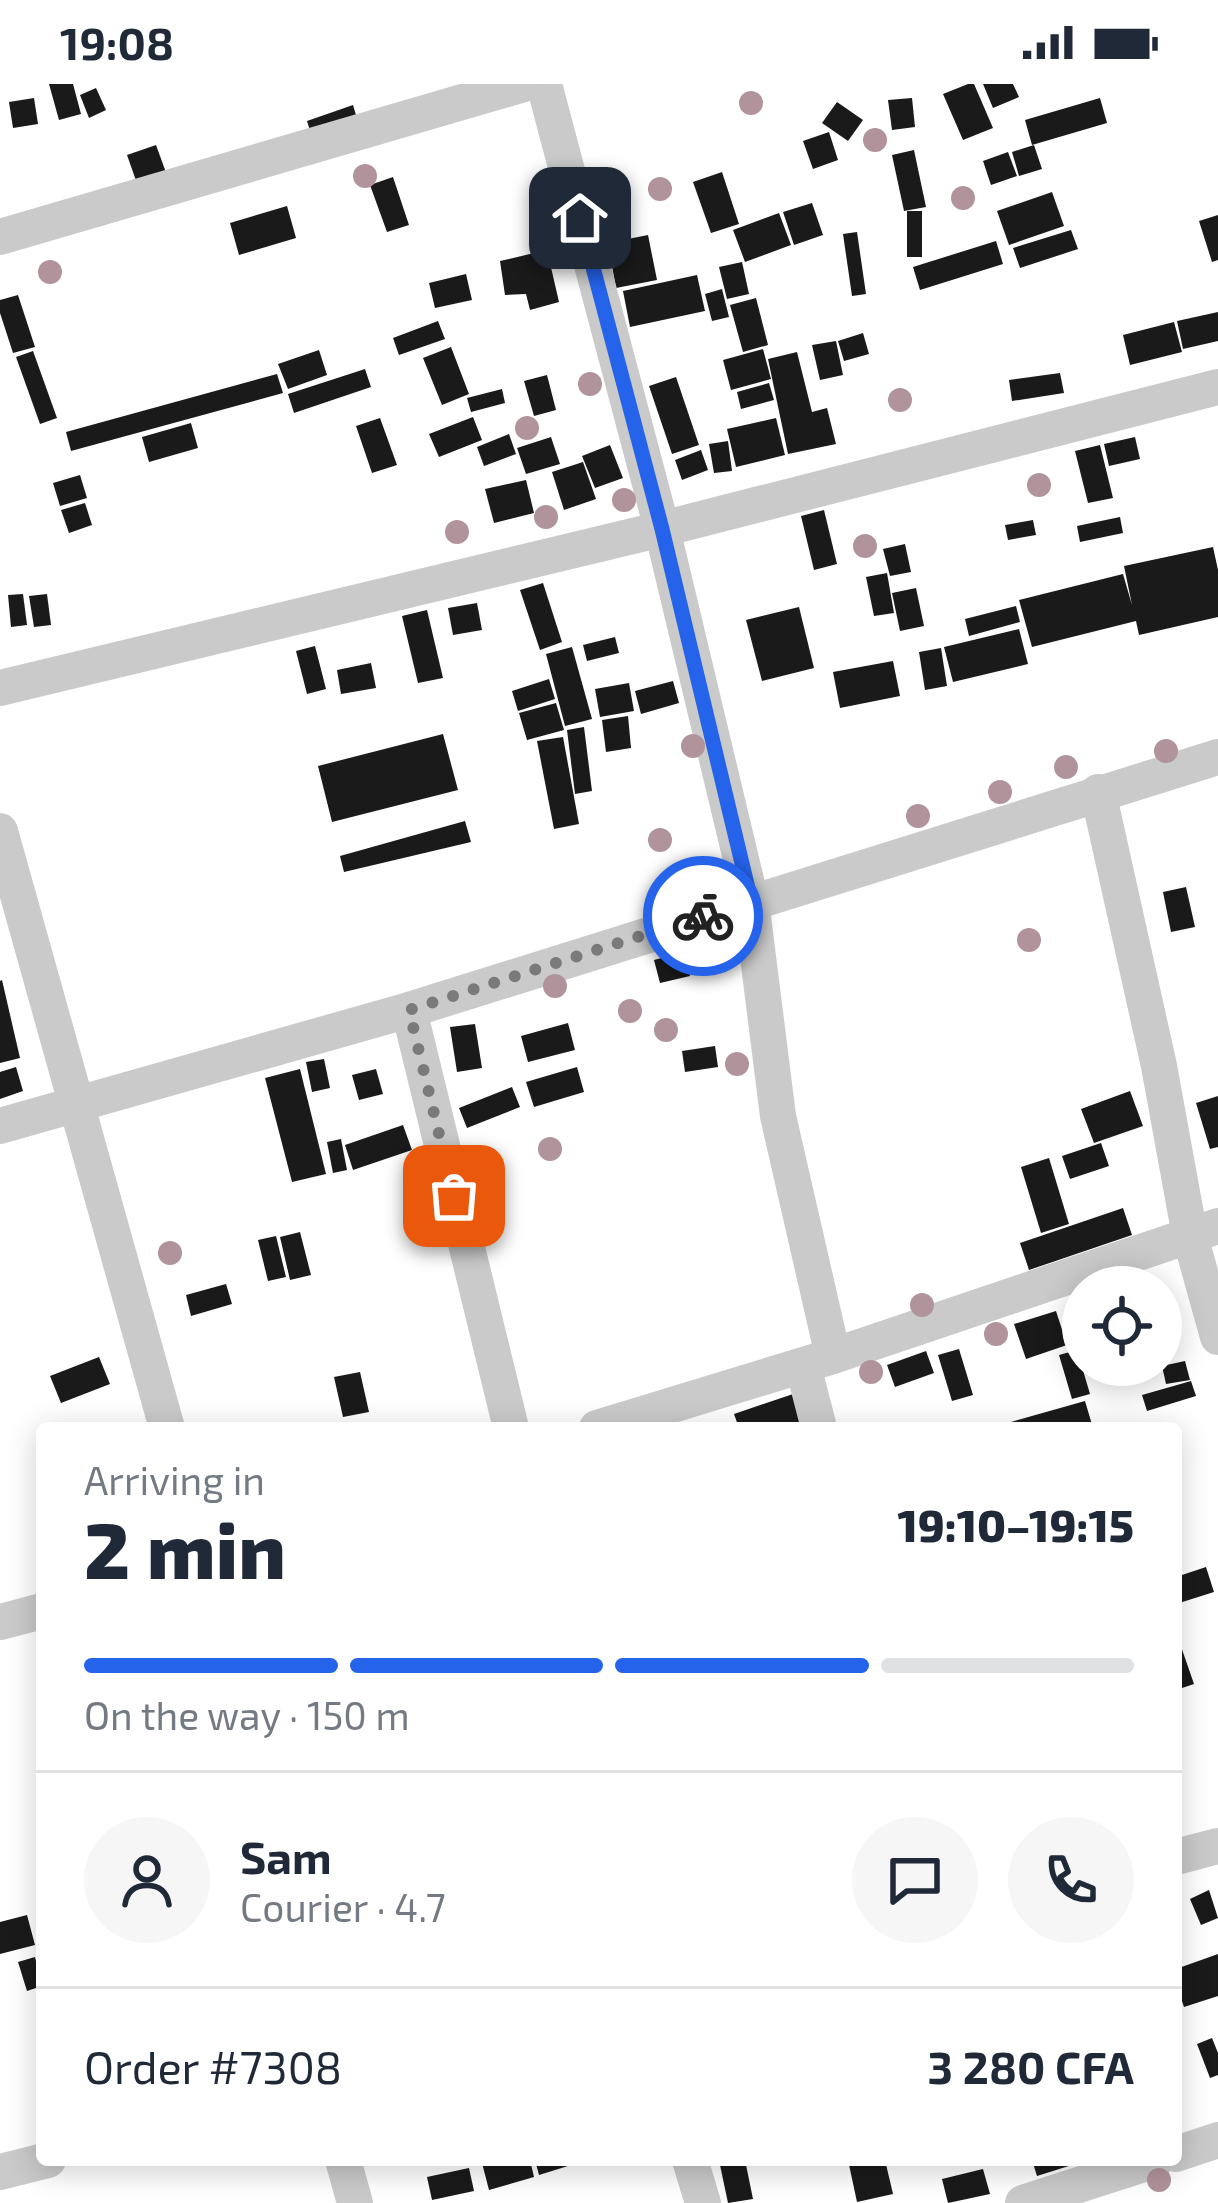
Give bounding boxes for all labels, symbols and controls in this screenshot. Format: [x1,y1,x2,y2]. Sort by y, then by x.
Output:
text: 19:08 [60,15,174,69]
pin [529,167,631,269]
icon: home [547,185,613,251]
courier [643,856,763,976]
icon: bike [670,883,736,949]
pin [403,1145,505,1247]
icon: bag [421,1163,487,1229]
map controls [1062,1266,1182,1386]
button: locate [1062,1266,1182,1386]
text: Arriving in [84,1456,265,1503]
text: 19:10–19:15 [897,1497,1134,1551]
text: 2 min [84,1501,286,1595]
text: On the way · 150 m [84,1691,410,1738]
button: person [84,1817,210,1943]
button: chat [852,1817,978,1943]
button: phone [1008,1817,1134,1943]
text: Sam [240,1829,332,1883]
text: Courier · 4.7 [240,1883,446,1930]
text: Order #7308 [84,2039,342,2093]
text: 3 280 CFA [928,2039,1134,2093]

